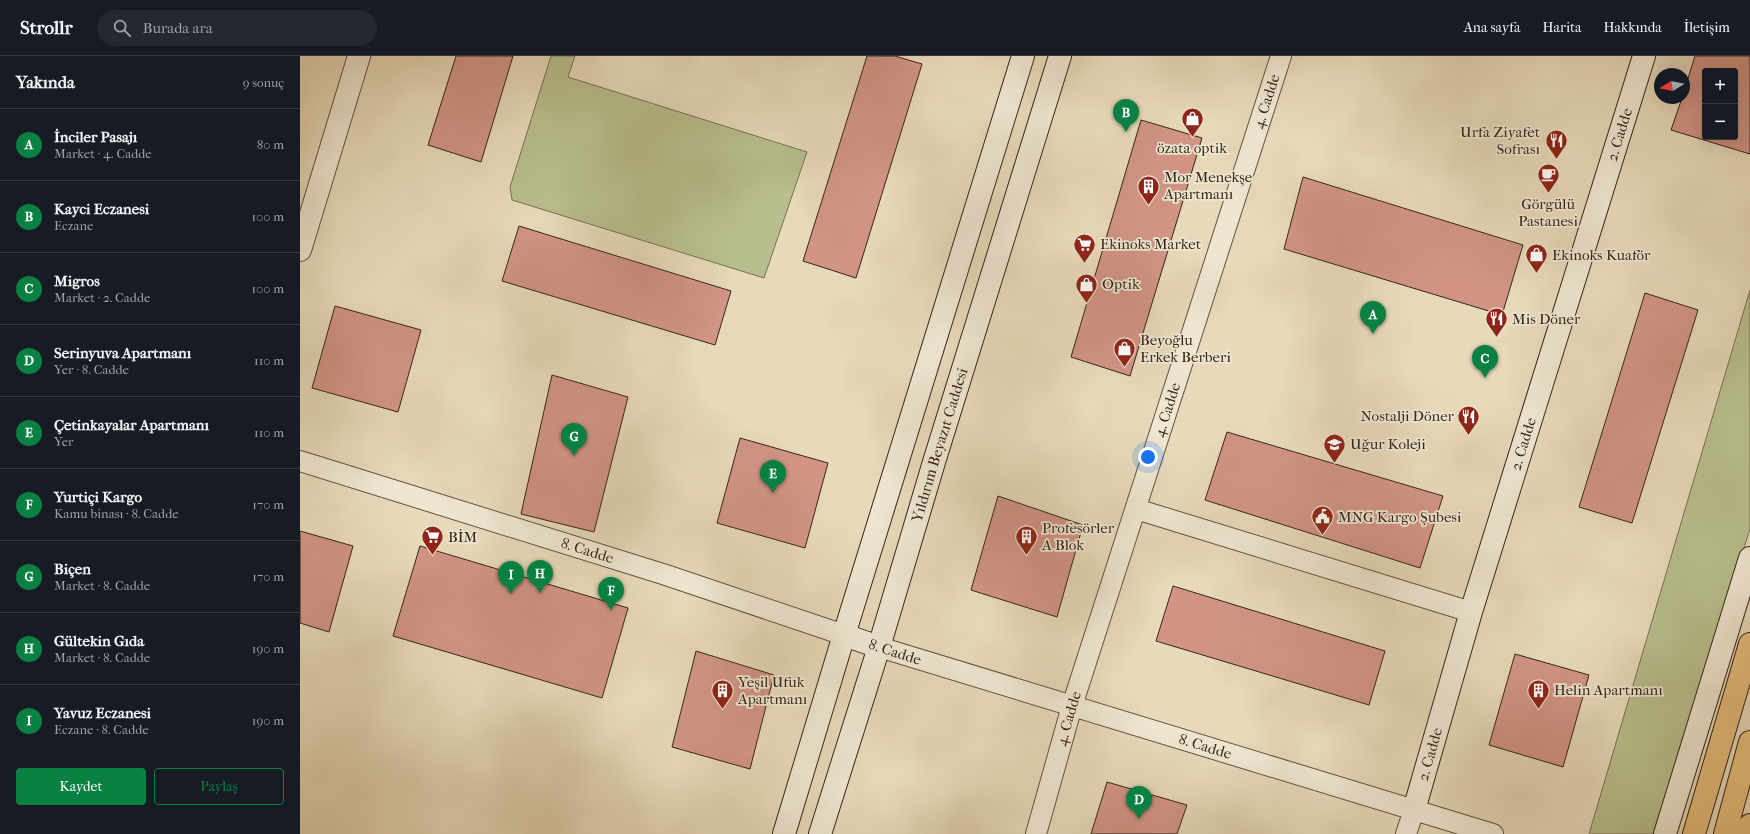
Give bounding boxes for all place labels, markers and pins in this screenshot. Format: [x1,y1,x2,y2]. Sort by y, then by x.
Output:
pin: B [1113,99,1139,132]
shop icon: özata optik [1179,106,1205,139]
place label: Urfa Ziyafet Sofrası [1460,123,1541,158]
restaurant icon: Urfa Ziyafet Sofrası [1543,128,1569,161]
place label: özata optik [1157,139,1227,157]
cafe icon: Görgülü Pastanesi [1535,162,1561,195]
place label: Mor Menekşe Apartmanı [1163,168,1253,203]
building icon: Mor Menekşe Apartmanı [1136,173,1162,206]
place label: Görgülü Pastanesi [1518,195,1578,230]
supermarket icon: Ekinoks Market [1071,231,1097,264]
place label: Ekinoks Market [1100,235,1202,253]
shop icon: Ekinoks Kuaför [1523,242,1549,275]
place label: Ekinoks Kuaför [1552,246,1651,264]
shop icon: Optik [1074,271,1100,304]
place label: Optik [1102,275,1140,293]
pin: A [1360,301,1386,334]
restaurant icon: Mis Döner [1484,306,1510,339]
place label: Mis Döner [1512,310,1581,328]
place label: Beyoğlu Erkek Berberi [1140,331,1231,366]
shop icon: Beyoğlu Erkek Berberi [1112,336,1138,369]
pin: C [1472,345,1498,378]
restaurant icon: Nostalji Döner [1456,403,1482,436]
place label: Nostalji Döner [1360,407,1455,425]
pin: G [561,423,587,456]
school or university icon: Uğur Koleji [1321,431,1347,464]
place label: Uğur Koleji [1350,435,1426,453]
pin: E [760,460,786,493]
public building icon: MNG Kargo Şubesi [1309,504,1335,537]
place label: MNG Kargo Şubesi [1338,508,1462,526]
place label: Profesörler A Blok [1041,519,1115,554]
supermarket icon: BİM [419,524,445,557]
building icon: Profesörler A Blok [1014,524,1040,557]
place label: BİM [448,528,478,546]
pin: H [527,560,553,593]
pin: I [498,561,524,594]
pin: F [598,577,624,610]
place label: Yeşil Ufuk Apartmanı [737,673,808,708]
building icon: Helin Apartmanı [1526,677,1552,710]
building icon: Yeşil Ufuk Apartmanı [710,678,736,711]
place label: Helin Apartmanı [1554,681,1663,699]
pin: D [1126,786,1152,819]

